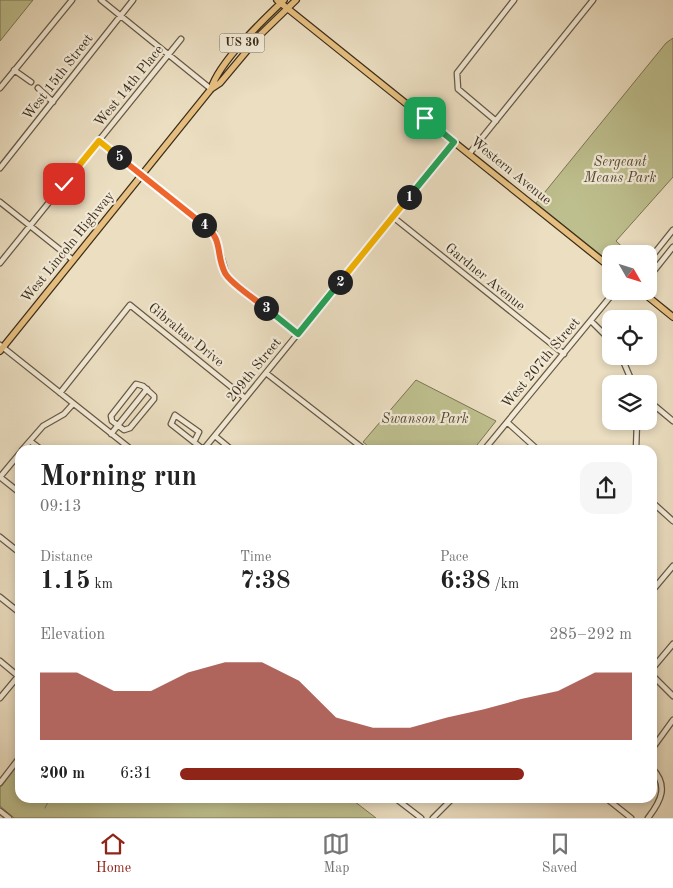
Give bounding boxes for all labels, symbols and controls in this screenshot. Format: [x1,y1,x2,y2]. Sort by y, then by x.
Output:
street label: West 15th Street [20,31,96,123]
road number: US 30 [220,34,264,52]
street label: West 14th Place [92,43,166,129]
pin [404,97,446,139]
icon: arrive [411,104,439,132]
street label: Western Avenue [468,134,554,208]
pin: 5 [106,144,132,170]
text: 5 [115,150,124,164]
park label: Sergeant Means Park [583,155,656,185]
pin [43,163,85,205]
icon: check [50,170,78,198]
pin: 1 [396,184,422,210]
street label: West Lincoln Highway [19,188,117,305]
text: 1 [405,190,414,204]
pin: 4 [192,212,216,238]
text: 4 [200,218,209,232]
street label: Gardner Avenue [442,241,528,313]
north arrow [602,245,658,300]
map controls [602,245,657,430]
pin: 2 [328,270,352,294]
text: 2 [336,275,345,289]
pin: 3 [254,296,278,320]
street label: Gibraltar Drive [146,300,226,370]
text: 3 [262,301,271,315]
button: locate [602,310,657,365]
street label: West 207th Street [499,315,583,411]
street label: 209th Street [224,335,284,405]
button: layers [602,375,657,430]
park label: Swanson Park [381,412,469,426]
button: share [580,462,632,514]
text: Morning run [40,464,197,492]
text: 09:13 [40,499,82,515]
text: Distance [40,550,93,564]
text: Time [240,550,271,564]
text: Pace [440,550,468,564]
text: 1.15 [40,569,91,594]
text: 7:38 [240,569,291,594]
text: 6:38 [440,569,491,594]
text: km [91,577,113,591]
text: /km [491,577,519,591]
text: Elevation [40,627,105,643]
text: 285–292 m [549,627,632,643]
text: 200 m [40,766,85,782]
text: 6:31 [120,766,152,782]
tab: Home [96,830,131,877]
tab: Map [322,830,350,877]
tab: Saved [542,830,577,877]

